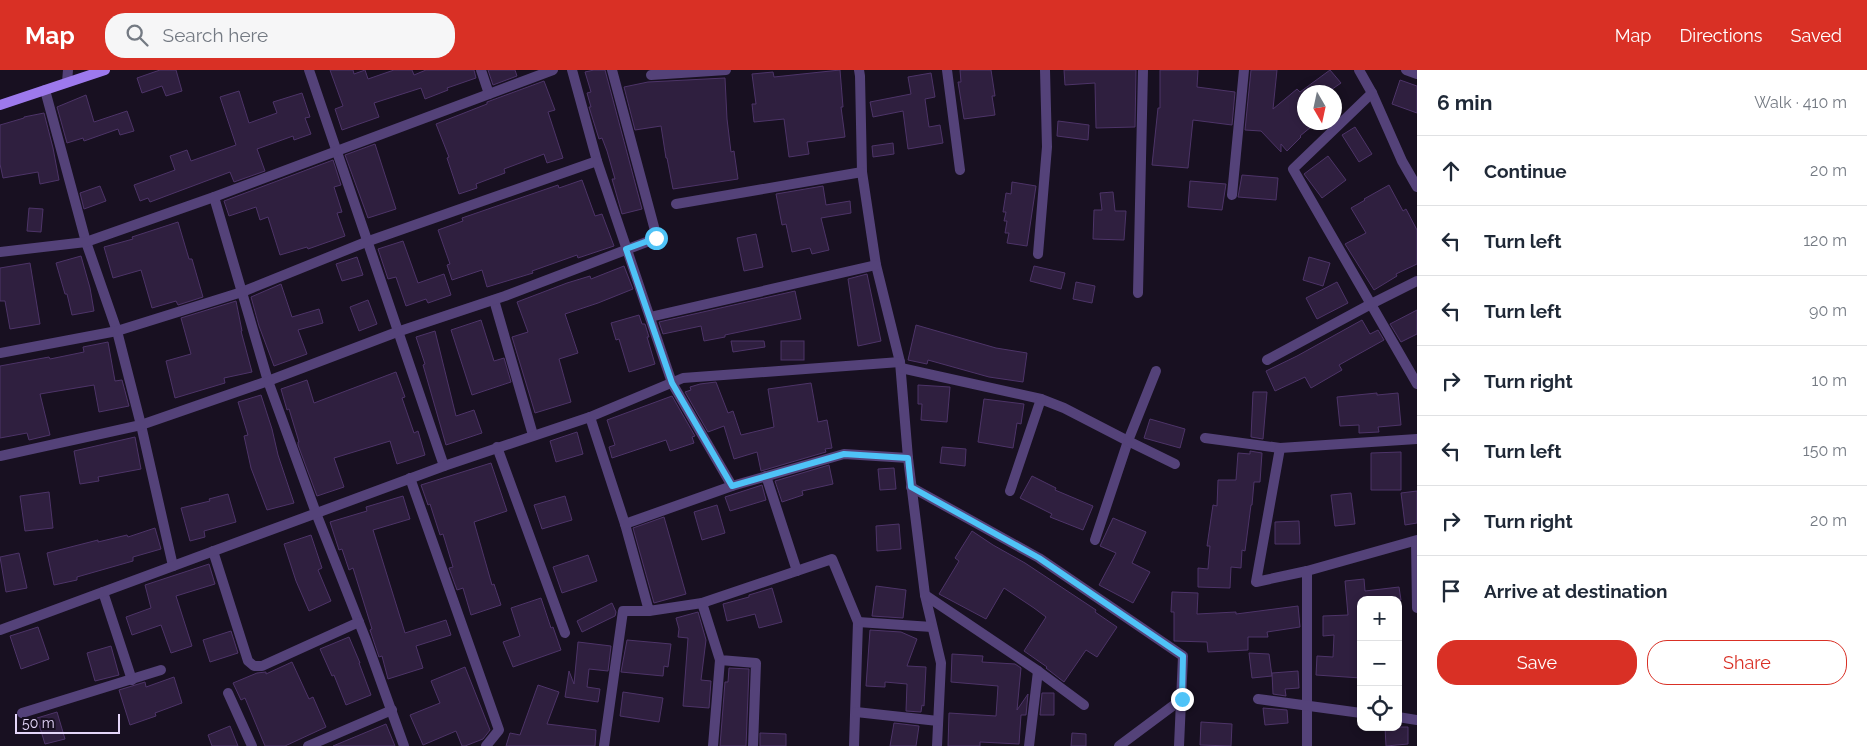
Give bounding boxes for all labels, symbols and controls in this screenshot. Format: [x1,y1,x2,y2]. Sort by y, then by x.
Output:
search box [105,13,455,58]
text: Map [25,21,75,50]
icon: search [123,21,151,49]
text: Search here [163,24,268,46]
text: Map [1615,25,1651,46]
text: Directions [1679,25,1763,46]
text: Saved [1791,25,1842,46]
north arrow [1297,85,1342,130]
text: 6 min [1437,90,1492,115]
text: Walk · 410 m [1754,93,1847,112]
icon: ahead [1437,157,1465,185]
text: Continue [1484,160,1567,182]
text: 20 m [1810,161,1847,180]
route start [645,227,668,250]
icon: left [1437,227,1465,255]
text: Turn left [1484,230,1561,252]
text: 120 m [1803,231,1847,250]
icon: left [1437,297,1465,325]
text: Turn left [1484,300,1561,322]
text: 90 m [1809,301,1847,320]
icon: right [1437,367,1465,395]
text: Turn right [1484,370,1573,392]
text: 10 m [1812,371,1847,390]
icon: left [1437,437,1465,465]
text: Turn left [1484,440,1561,462]
text: 150 m [1803,441,1847,460]
icon: right [1437,507,1465,535]
text: Turn right [1484,510,1573,532]
text: 20 m [1810,511,1847,530]
icon: arrive [1437,577,1465,605]
text: Arrive at destination [1484,580,1668,602]
map controls [1357,596,1402,731]
button: + [1357,596,1402,641]
button: Save [1437,640,1637,685]
button: Share [1647,640,1847,685]
button: − [1357,641,1402,686]
button: locate [1357,686,1402,731]
route end [1171,688,1194,711]
scale bar [15,711,120,734]
text: 50 m [22,715,55,731]

